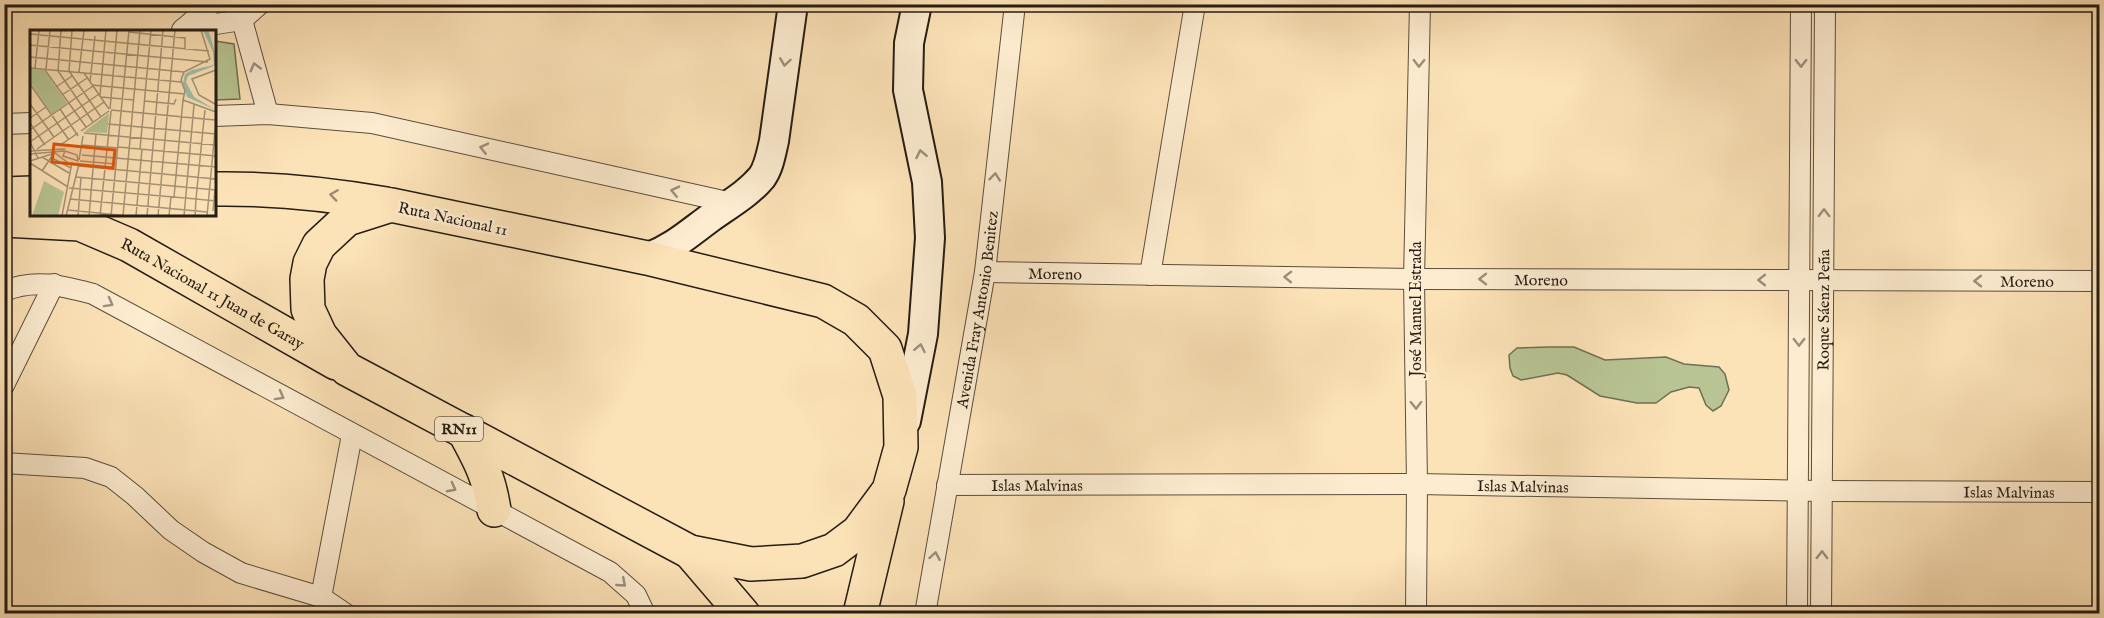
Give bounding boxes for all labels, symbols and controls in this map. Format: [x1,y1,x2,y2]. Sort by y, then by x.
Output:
inset map [30,30,216,216]
one-way arrow [779,58,791,67]
one-way arrow [1413,58,1425,67]
one-way arrow [1795,58,1807,67]
one-way arrow [250,62,262,73]
one-way arrow [479,143,489,156]
one-way arrow [915,149,928,159]
one-way arrow [988,172,1001,181]
one-way arrow [670,185,680,198]
one-way arrow [329,190,338,202]
street label: Ruta Nacional 11 [396,199,509,241]
one-way arrow [1818,209,1830,218]
street label: Avenida Fray Antonio Benitez [953,210,1004,411]
street label: Ruta Nacional 11 Juan de Garay [117,235,307,355]
street label: José Manuel Estrada [1407,241,1427,379]
street label: Roque Sáenz Peña [1815,249,1835,371]
street label: Moreno [1028,265,1082,286]
one-way arrow [1284,271,1293,283]
street label: Moreno [1514,271,1568,291]
one-way arrow [1479,273,1488,285]
street label: Moreno [2000,273,2054,293]
one-way arrow [1758,274,1767,286]
one-way arrow [1974,275,1983,287]
one-way arrow [103,296,113,307]
one-way arrow [1793,337,1805,346]
one-way arrow [913,343,926,353]
one-way arrow [274,389,285,400]
one-way arrow [1410,400,1422,409]
road number: RN11 [435,417,483,441]
street label: Islas Malvinas [991,477,1083,497]
street label: Islas Malvinas [1477,477,1569,499]
one-way arrow [446,481,457,492]
street label: Islas Malvinas [1963,484,2055,504]
one-way arrow [928,551,940,561]
one-way arrow [1816,551,1828,560]
one-way arrow [615,576,626,587]

